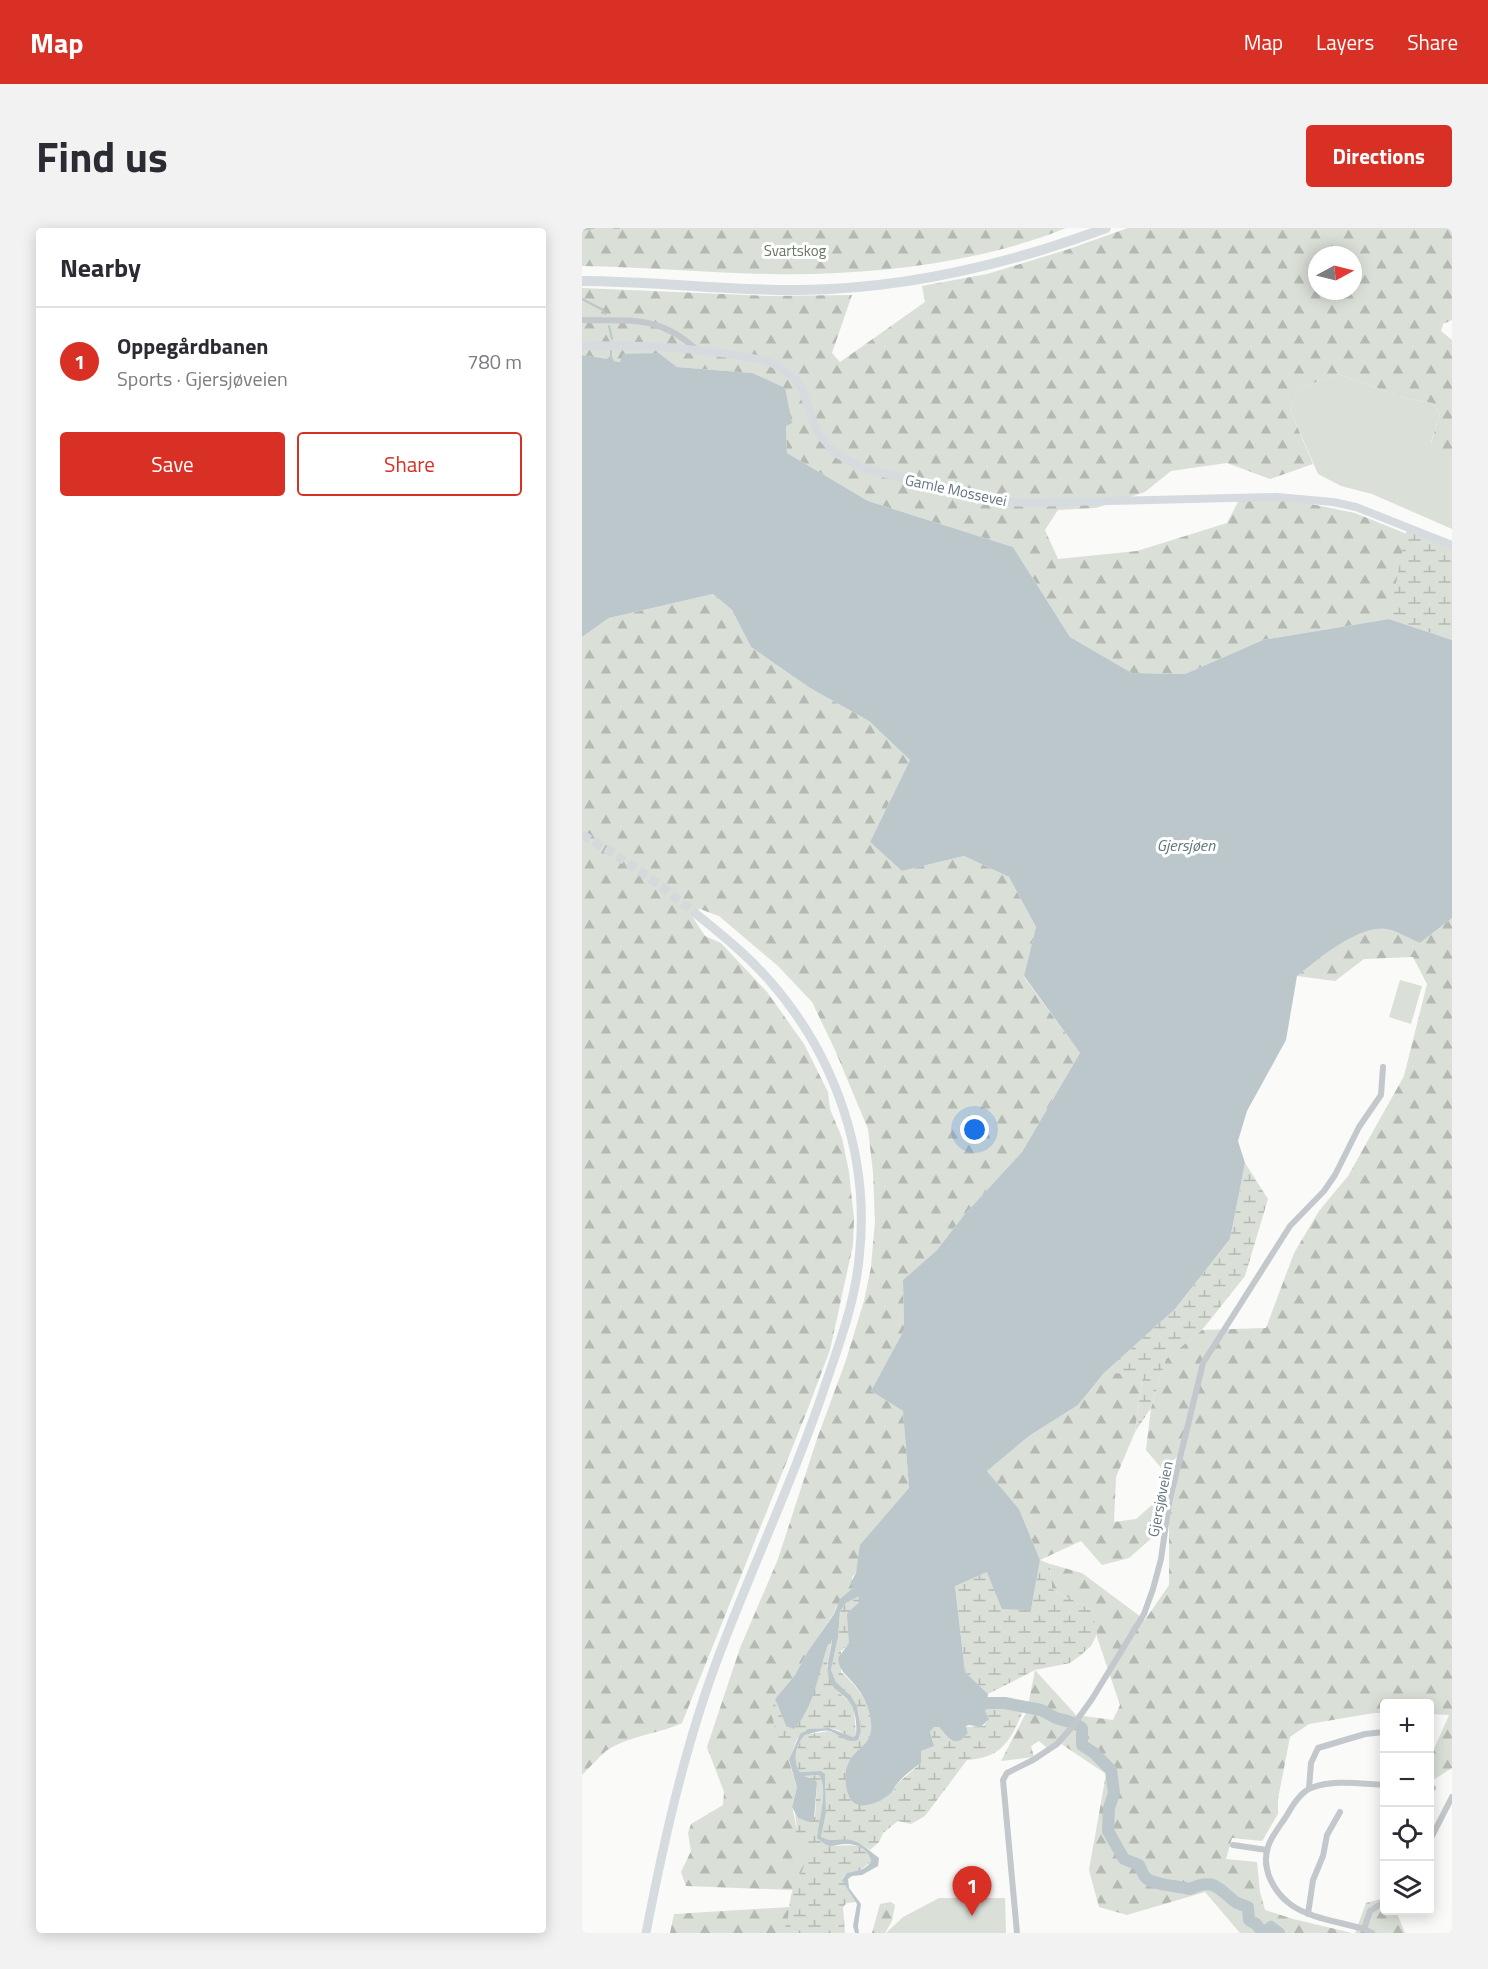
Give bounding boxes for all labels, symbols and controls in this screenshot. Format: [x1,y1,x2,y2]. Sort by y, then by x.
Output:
text: Map [30,21,84,64]
text: Map [1244,26,1283,58]
text: Layers [1316,26,1374,58]
text: Share [1407,26,1458,58]
text: Find us [36,124,168,188]
button: Directions [1306,125,1452,187]
park label: Svartskog [764,239,827,262]
north arrow [1308,246,1362,300]
text: Nearby [60,248,141,287]
text: Oppegårdbanen [117,329,269,363]
text: 1 [74,346,85,377]
text: 780 m [467,346,522,377]
text: Sports · Gjersjøveien [117,363,288,394]
button: Save [60,432,285,496]
button: Share [297,432,522,496]
street label: Gamle Mossevei [903,468,1009,512]
water label: Gjersjøen [1157,833,1216,857]
your location [960,1115,989,1144]
street label: Gjersjøveien [1141,1459,1179,1539]
map controls [1380,1699,1434,1915]
button: + [1380,1699,1434,1753]
button: − [1380,1753,1434,1807]
button: locate [1380,1807,1434,1861]
button: layers [1380,1861,1434,1915]
pin: 1 [952,1866,992,1916]

